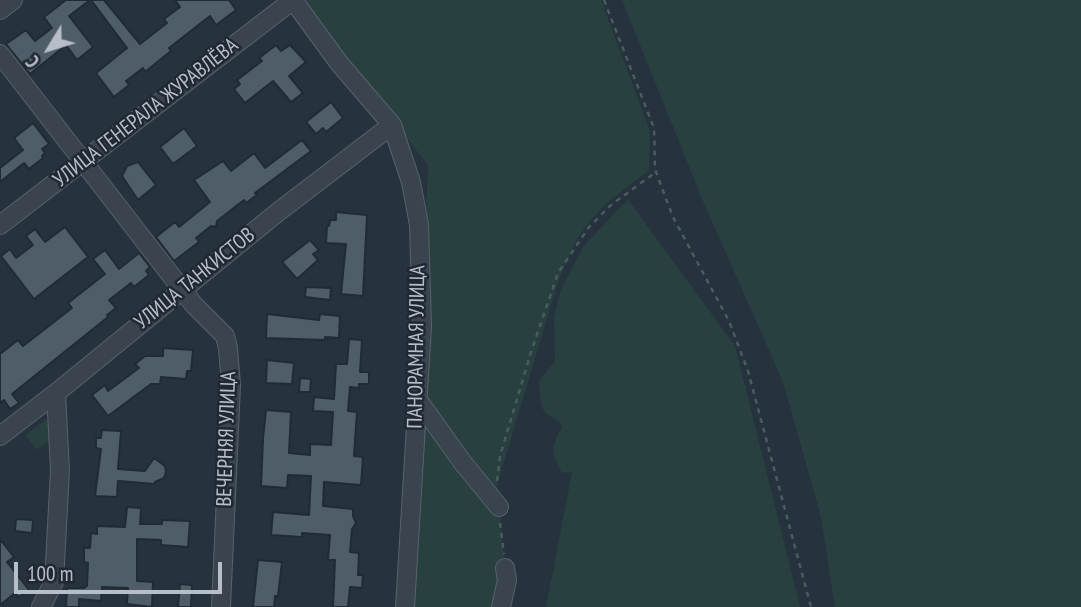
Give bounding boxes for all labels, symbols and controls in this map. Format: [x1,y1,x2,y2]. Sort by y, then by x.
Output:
north arrow [14,14,84,84]
street label: УЛИЦА ГЕНЕРАЛА ЖУРАВЛЁВА [49,33,243,193]
text: С [20,51,45,73]
street label: УЛИЦА ТАНКИСТОВ [130,223,260,335]
street label: ПАНОРАМНАЯ УЛИЦА [403,265,431,429]
street label: ВЕЧЕРНЯЯ УЛИЦА [212,371,242,507]
scale bar [18,548,226,592]
text: 100 m [27,560,73,587]

